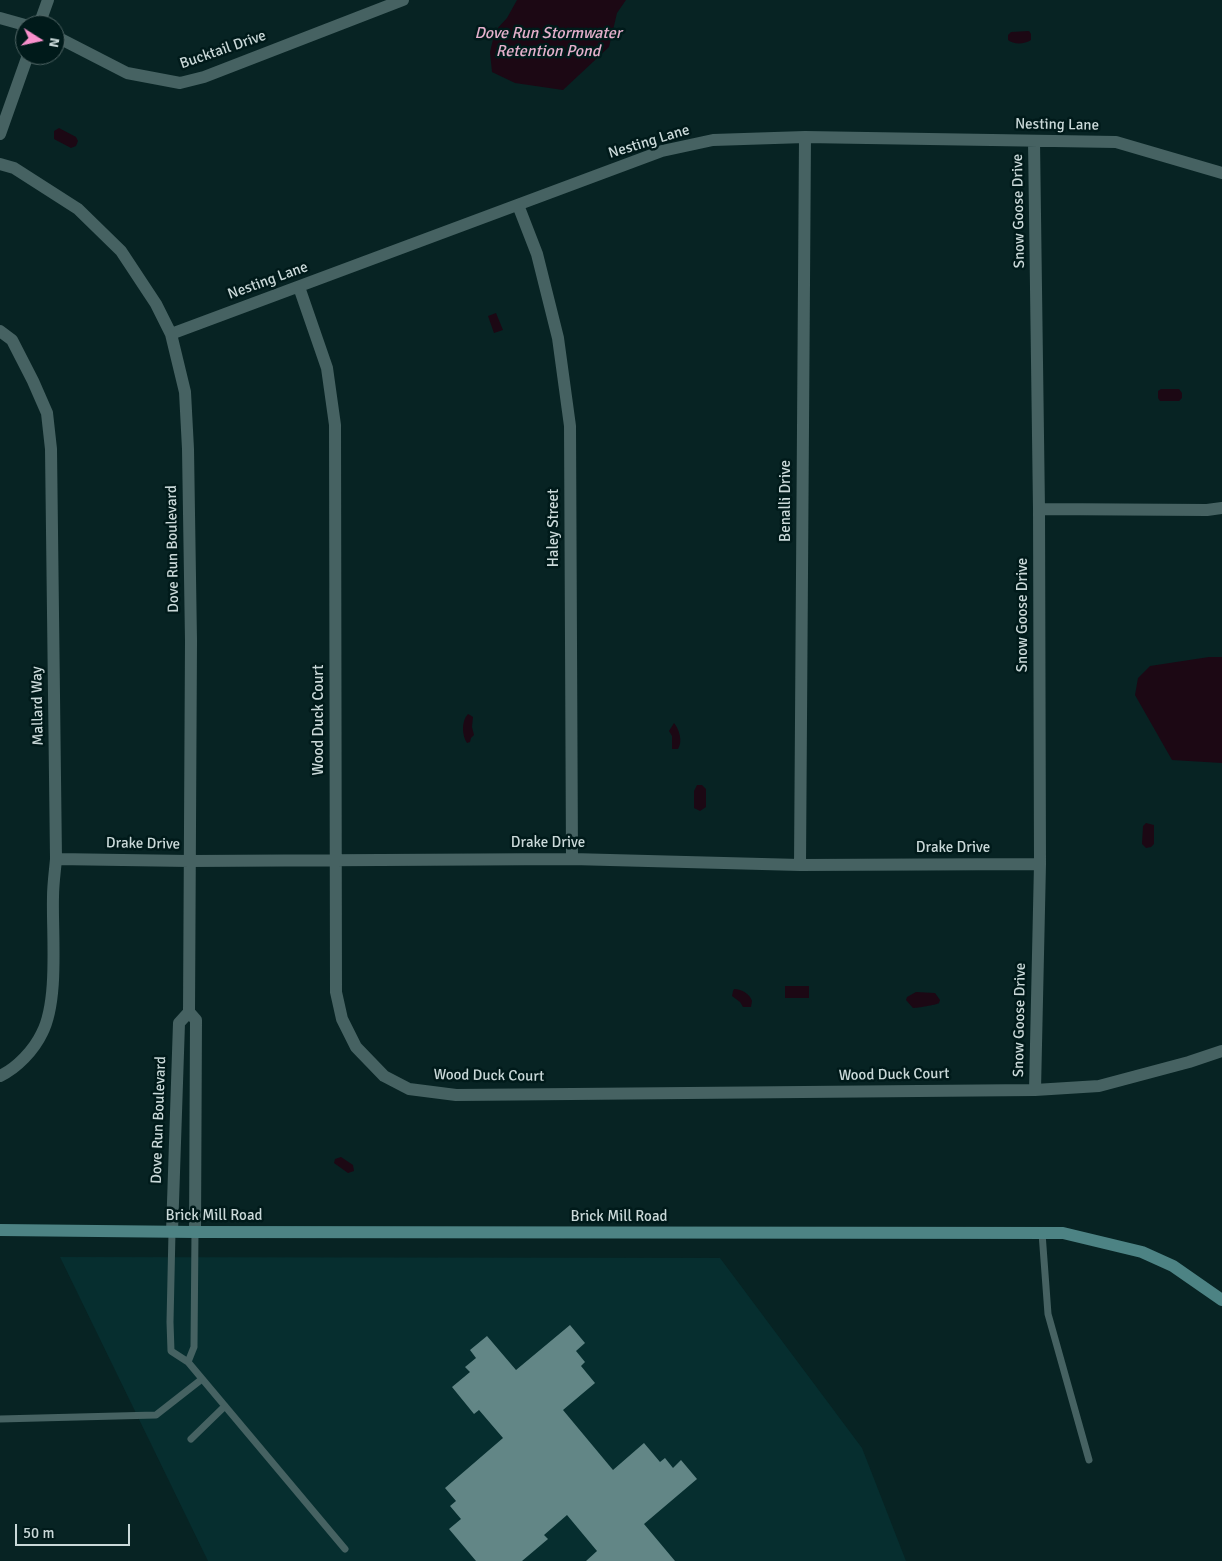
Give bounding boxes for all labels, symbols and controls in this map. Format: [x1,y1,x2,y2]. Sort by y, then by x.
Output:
north arrow [15,15,65,65]
water label: Dove Run Stormwater Retention Pond [474,24,622,62]
street label: Bucktail Drive [178,27,268,73]
text: N [45,36,63,49]
street label: Nesting Lane [1015,115,1099,135]
street label: Nesting Lane [606,121,692,163]
street label: Snow Goose Drive [1009,154,1029,268]
street label: Nesting Lane [225,258,311,304]
street label: Benalli Drive [777,460,795,542]
street label: Dove Run Boulevard [163,485,183,613]
street label: Haley Street [545,489,563,567]
street label: Snow Goose Drive [1014,558,1032,672]
street label: Wood Duck Court [310,665,328,775]
street label: Mallard Way [28,666,48,746]
street label: Drake Drive [106,834,180,854]
street label: Drake Drive [511,834,585,852]
street label: Drake Drive [916,839,990,857]
street label: Snow Goose Drive [1010,963,1030,1077]
street label: Dove Run Boulevard [148,1056,170,1184]
street label: Wood Duck Court [838,1065,950,1085]
street label: Wood Duck Court [433,1066,545,1086]
street label: Brick Mill Road [166,1207,262,1225]
street label: Brick Mill Road [571,1208,667,1226]
scale bar [18,1514,132,1546]
text: 50 m [23,1524,54,1542]

